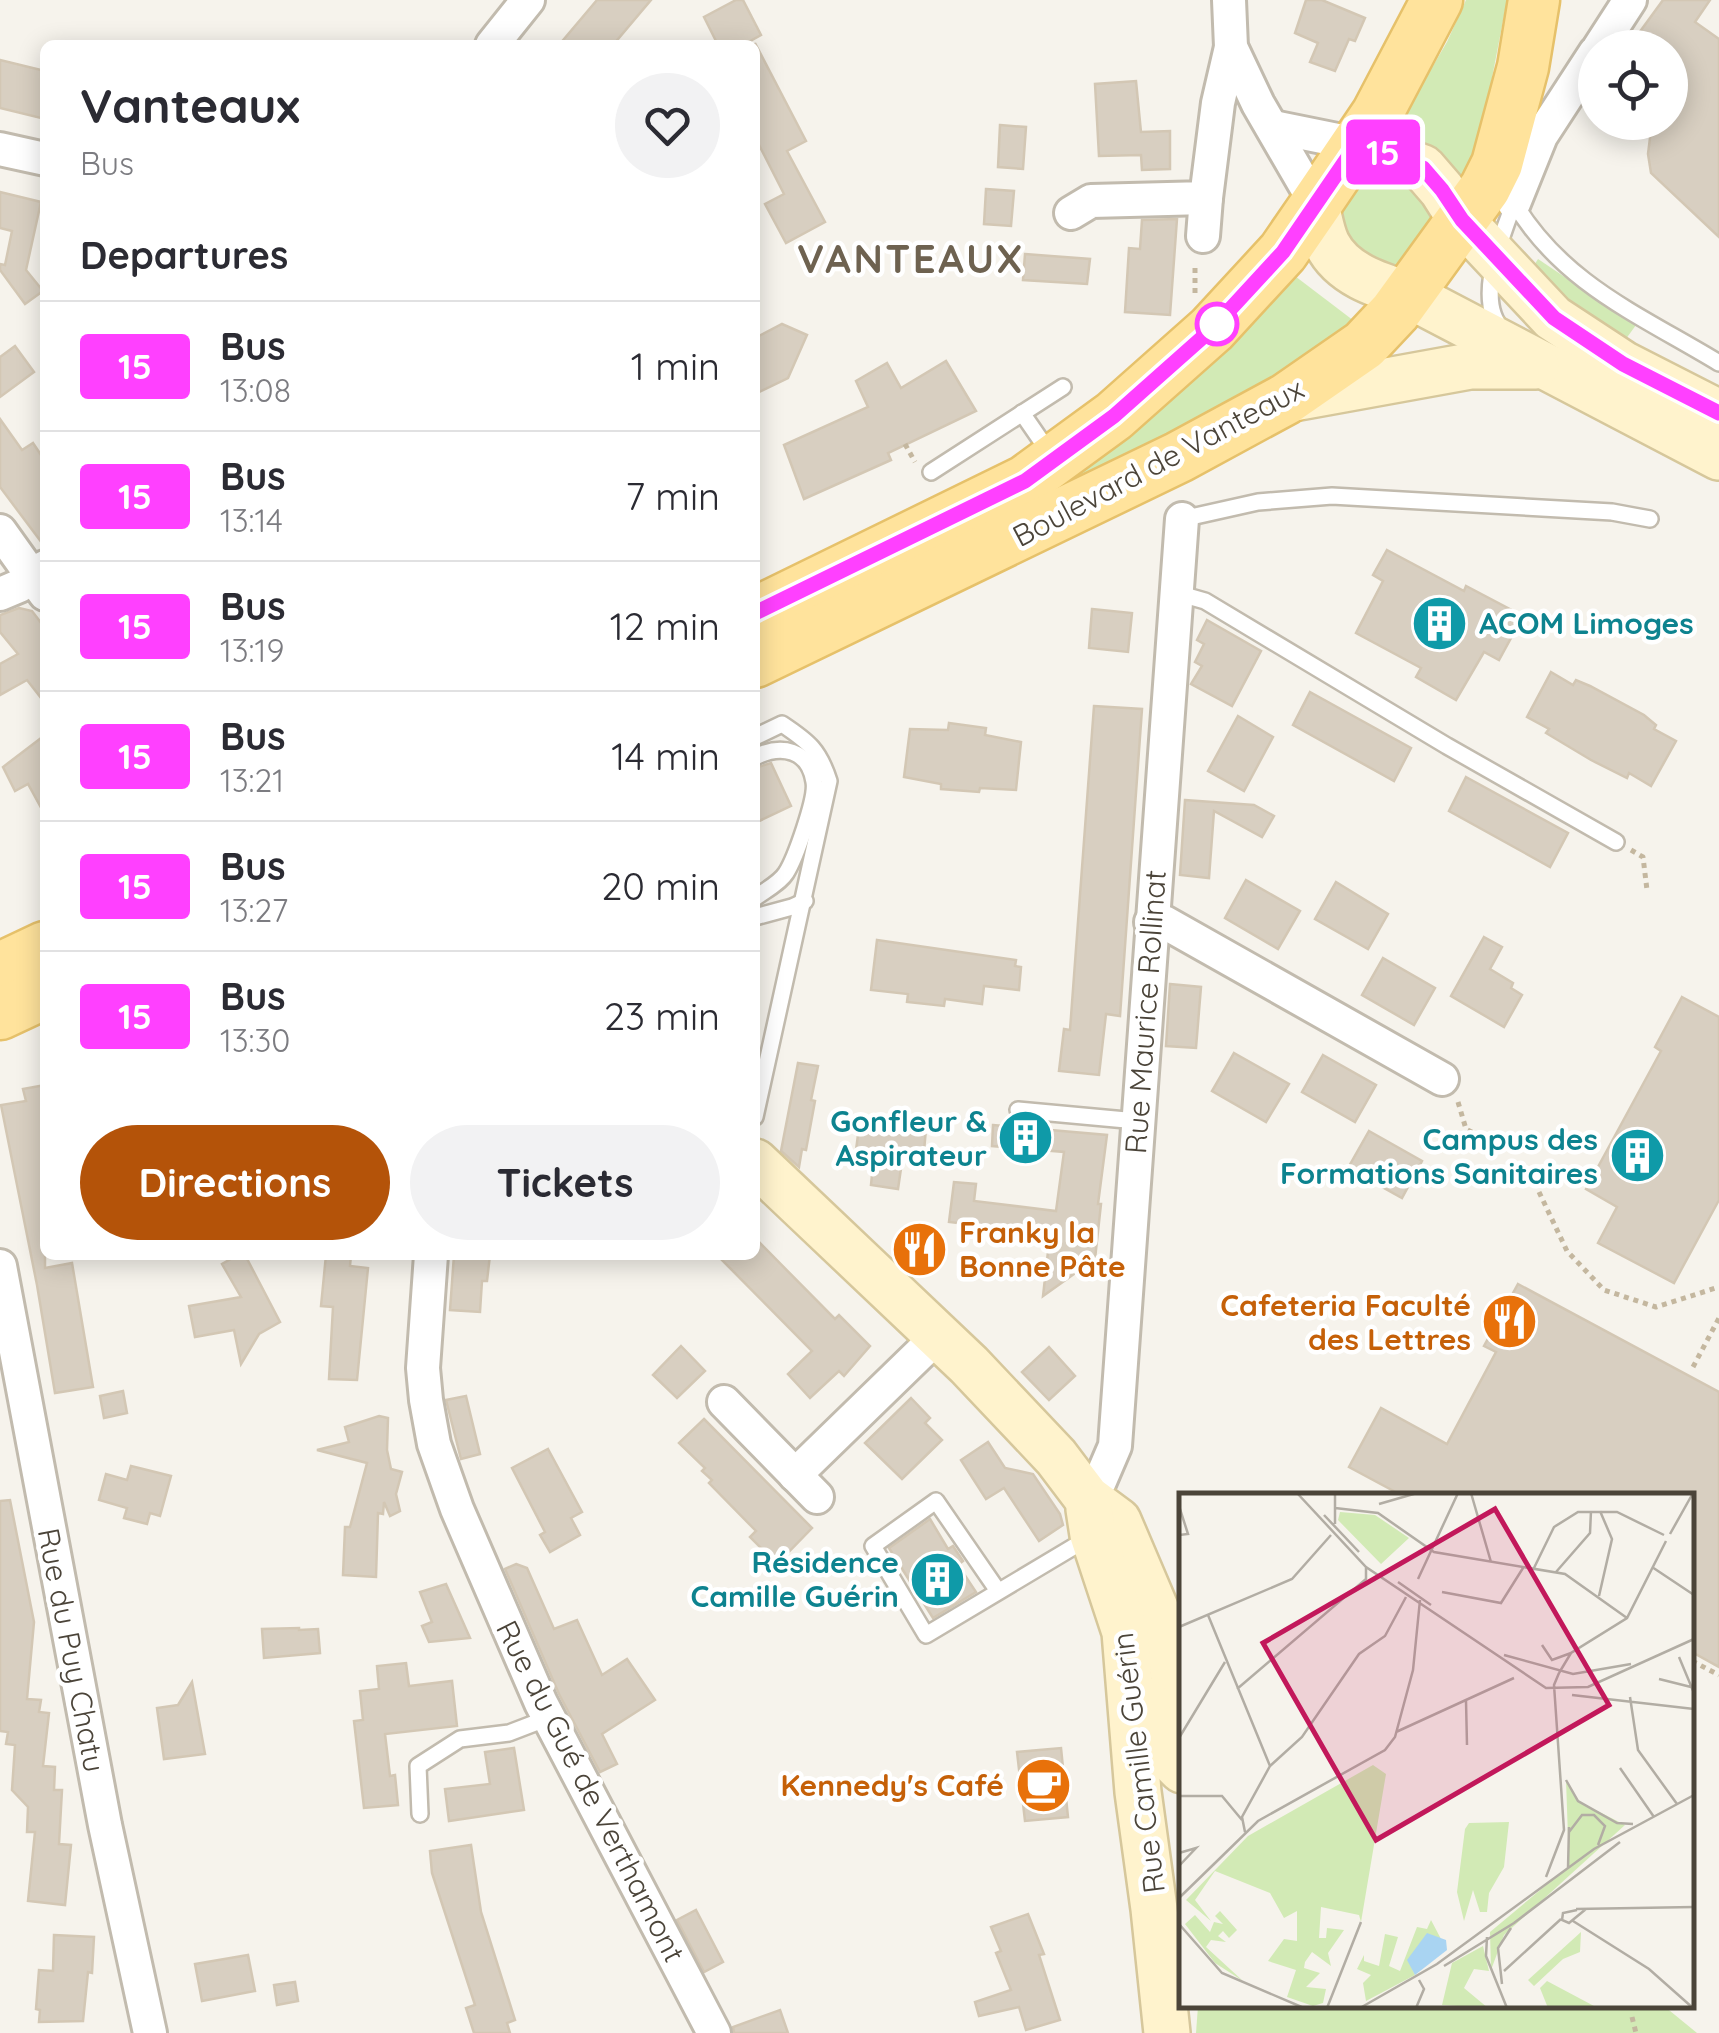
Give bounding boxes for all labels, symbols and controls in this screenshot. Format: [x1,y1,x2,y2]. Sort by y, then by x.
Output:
map controls [1578,30,1688,140]
button: locate [1578,30,1688,140]
button: heart [615,73,720,178]
text: Vanteaux [80,75,300,135]
line badge: 15 [1338,120,1428,184]
text: 15 [1366,130,1400,174]
text: Bus [80,143,134,183]
text: Departures [80,231,288,279]
district label: VANTEAUX [797,233,1025,283]
unlabelled marker [1196,303,1238,345]
text: Bus [220,322,286,370]
text: 1 min [631,342,720,390]
text: 15 [118,344,152,388]
street label: Boulevard de Vanteaux [1006,369,1310,555]
text: 13:08 [220,370,291,410]
text: Bus [220,452,286,500]
text: 7 min [625,472,720,520]
text: 15 [118,474,152,518]
text: 13:14 [220,500,283,540]
text: Bus [220,582,286,630]
building icon: ACOM Limoges [1410,593,1470,653]
text: 12 min [610,602,720,650]
text: 15 [118,604,152,648]
place label: ACOM Limoges [1479,604,1694,642]
text: 13:19 [220,630,284,670]
text: Bus [220,712,286,760]
text: 14 min [611,732,720,780]
text: 15 [118,734,152,778]
text: 13:21 [220,760,284,800]
text: Bus [220,842,286,890]
text: 20 min [601,862,720,910]
text: 15 [118,864,152,908]
street label: Rue Maurice Rollinat [1116,869,1174,1155]
text: 13:27 [220,890,288,930]
text: Bus [220,972,286,1020]
text: 23 min [604,992,720,1040]
text: 15 [118,994,152,1038]
text: 13:30 [220,1020,290,1060]
place label: Gonfleur & Aspirateur [830,1102,987,1174]
building icon: Gonfleur & Aspirateur [996,1108,1056,1168]
place label: Campus des Formations Sanitaires [1280,1120,1598,1192]
button: Directions [80,1125,390,1240]
button: Tickets [410,1125,720,1240]
building icon: Campus des Formations Sanitaires [1607,1126,1667,1186]
place label: Franky la Bonne Pâte [959,1213,1126,1285]
restaurant icon: Franky la Bonne Pâte [890,1219,950,1279]
place label: Cafeteria Faculté des Lettres [1220,1286,1471,1358]
restaurant icon: Cafeteria Faculté des Lettres [1480,1292,1540,1352]
inset map [1179,1493,1694,2008]
street label: Rue du Puy Chatu [30,1525,114,1775]
place label: Résidence Camille Guérin [690,1543,899,1615]
building icon: Résidence Camille Guérin [908,1549,968,1609]
street label: Rue du Gué de Verthamont [488,1614,694,1968]
street label: Rue Camille Guérin [1103,1630,1173,1896]
cafe icon: Kennedy's Café [1013,1755,1073,1815]
place label: Kennedy's Café [781,1766,1004,1804]

